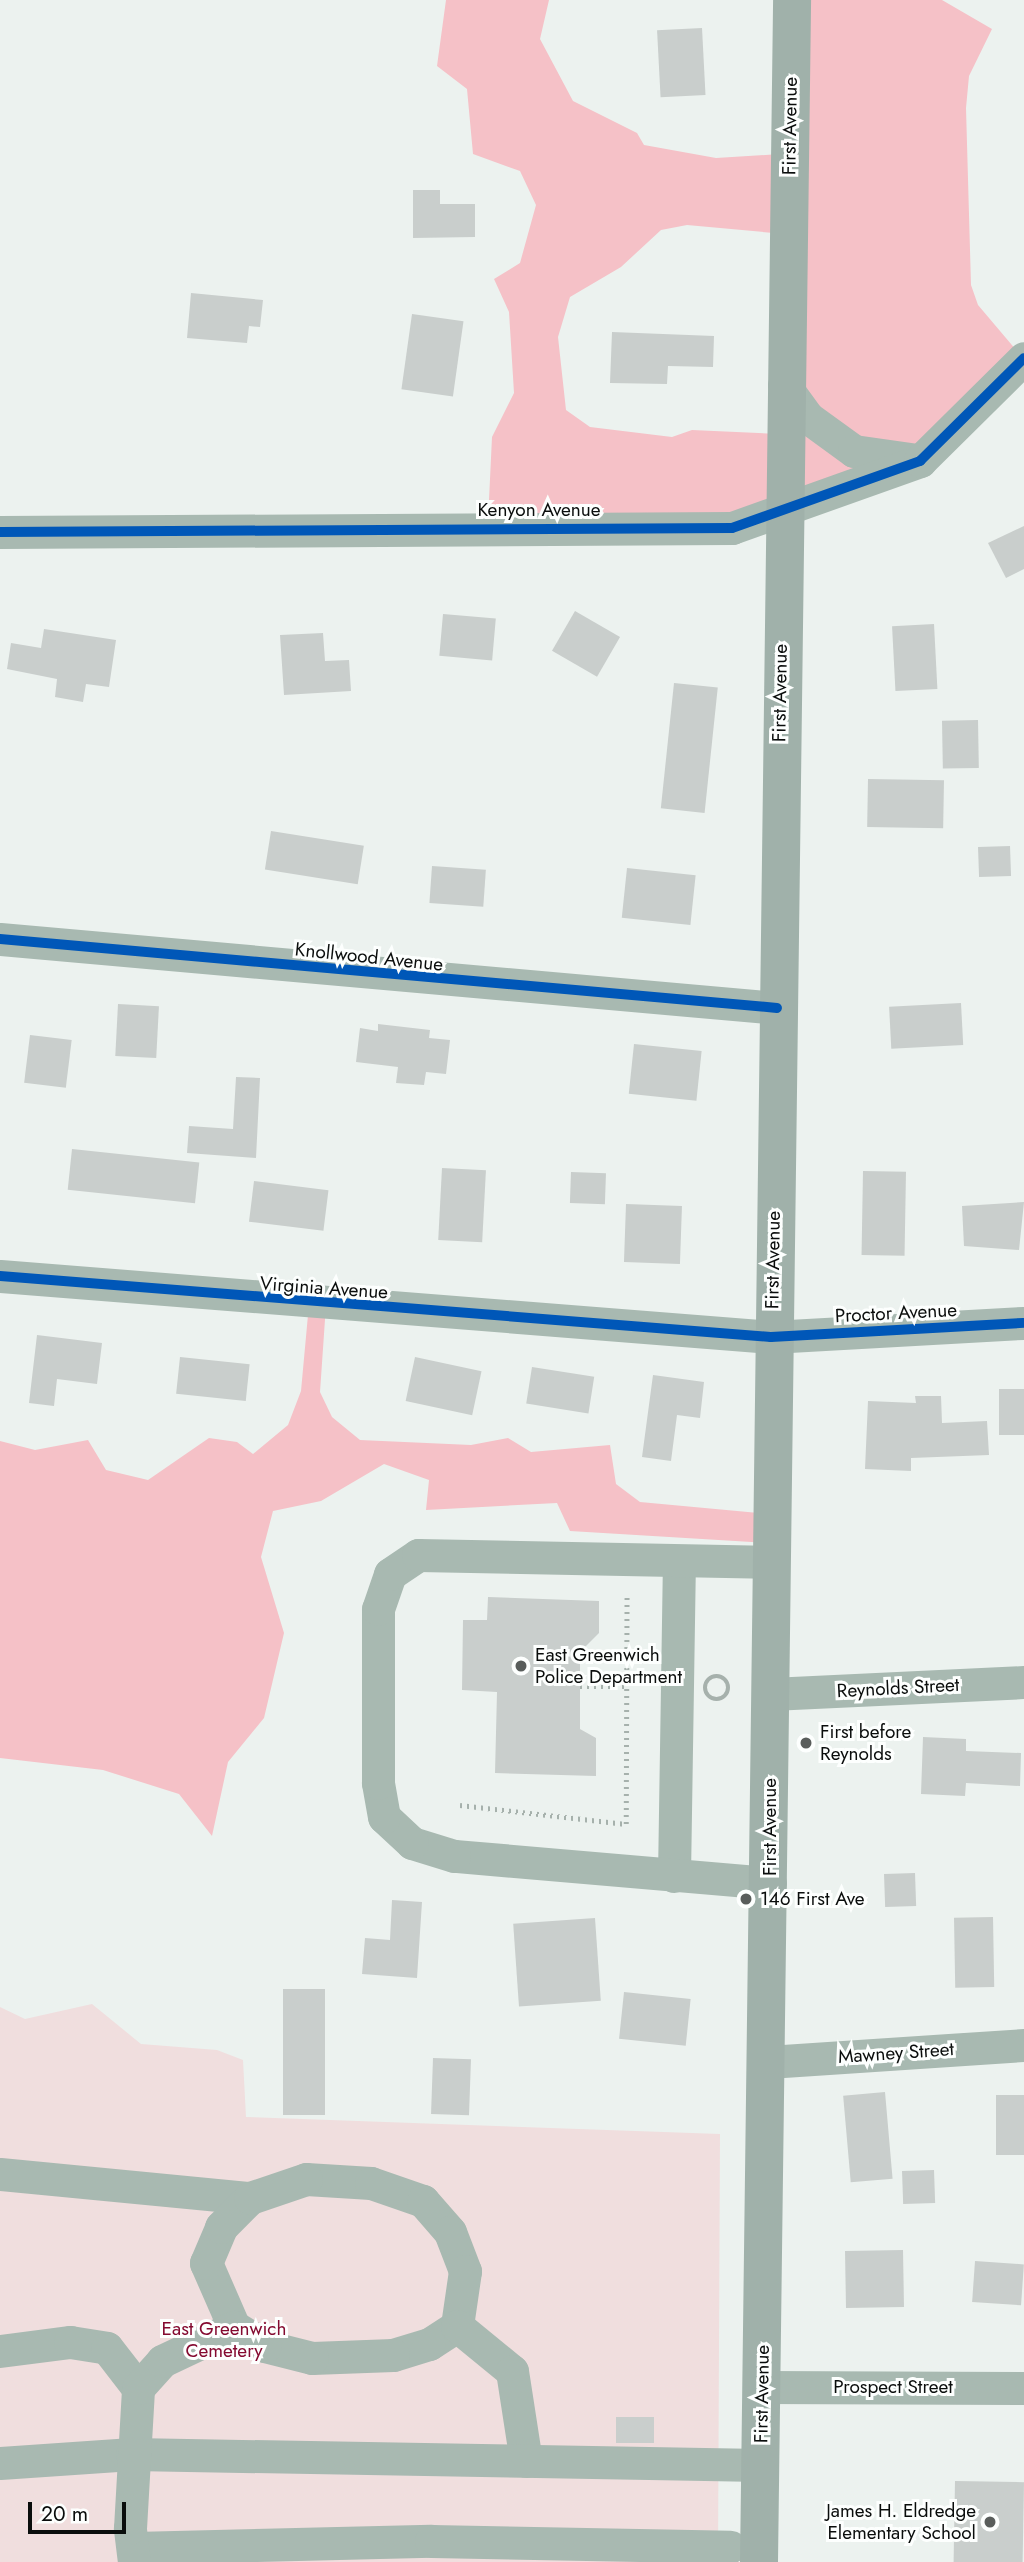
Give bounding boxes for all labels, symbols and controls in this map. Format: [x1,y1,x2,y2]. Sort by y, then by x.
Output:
street label: First Avenue [778,77,802,175]
street label: Kenyon Avenue [477,499,601,521]
street label: First Avenue [768,644,792,742]
street label: Knollwood Avenue [294,938,444,976]
street label: First Avenue [761,1211,785,1309]
street label: Virginia Avenue [259,1272,389,1304]
street label: Proctor Avenue [834,1298,958,1328]
place label: East Greenwich Police Department [535,1644,682,1688]
marker: East Greenwich Police Department [513,1658,529,1674]
street label: Reynolds Street [836,1673,960,1703]
place label: First before Reynolds [820,1721,911,1765]
marker: First before Reynolds [798,1735,814,1751]
street label: First Avenue [759,1778,781,1876]
place label: 146 First Ave [760,1888,865,1910]
marker: 146 First Ave [738,1891,754,1907]
street label: Mawney Street [837,2038,955,2068]
park label: East Greenwich Cemetery [162,2318,286,2362]
street label: First Avenue [750,2345,774,2443]
street label: Prospect Street [833,2376,953,2398]
scale bar [32,2488,130,2532]
text: 20 m [41,2499,88,2529]
place label: James H. Eldredge Elementary School [826,2500,976,2544]
marker: James H. Eldredge Elementary School [982,2514,998,2530]

